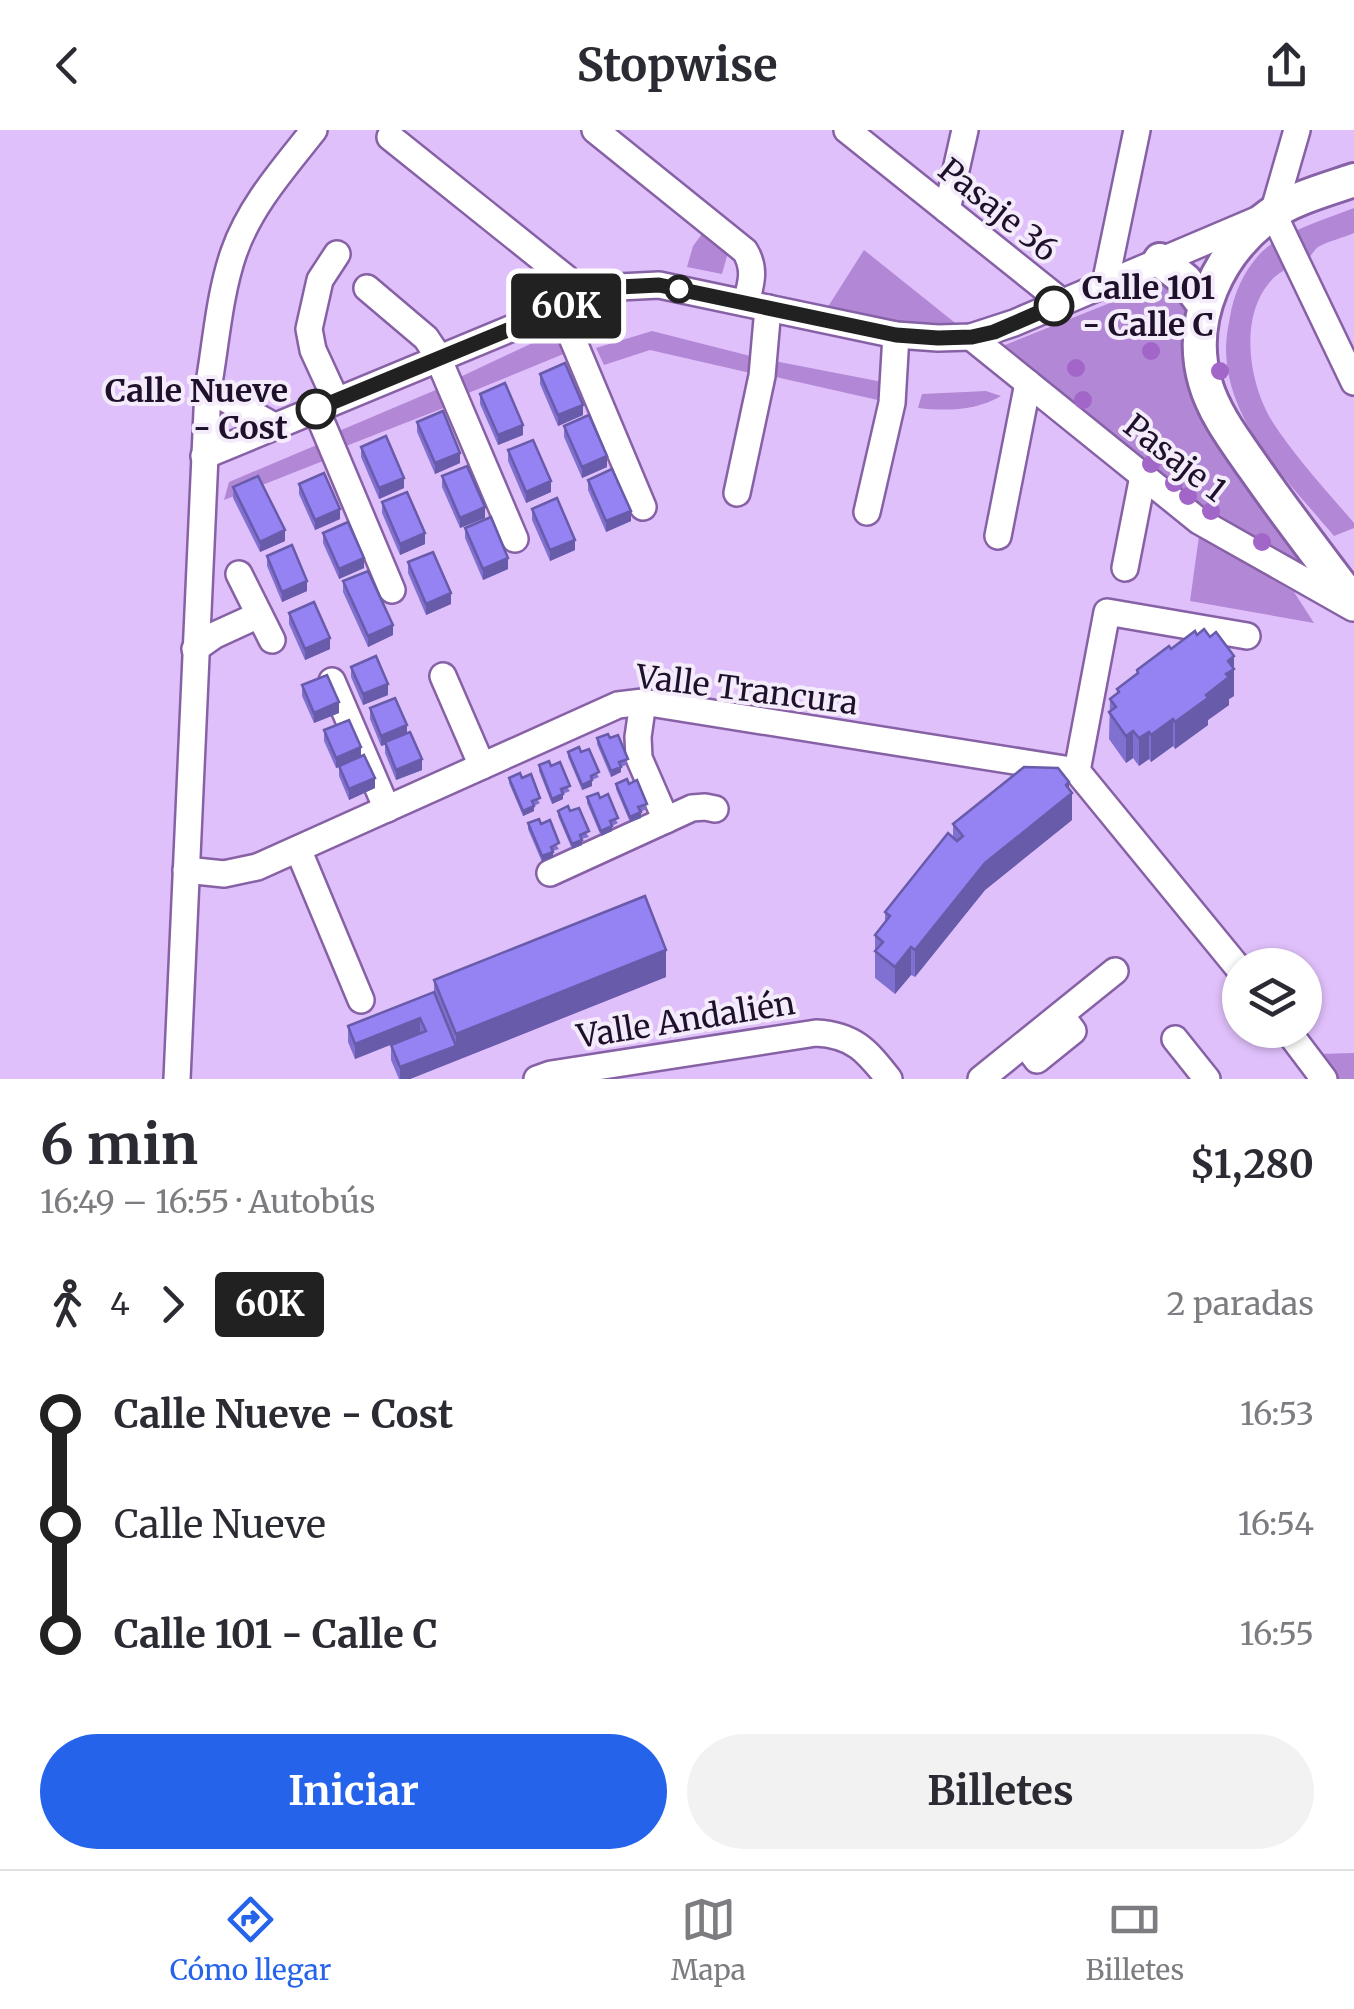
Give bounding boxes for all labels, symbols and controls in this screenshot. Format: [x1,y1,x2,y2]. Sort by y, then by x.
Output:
text: Stopwise [576,37,778,93]
icon: back [40,38,95,93]
icon: share [1259,38,1314,93]
street label: Pasaje 36 [930,150,1066,270]
place label: Calle 101 - Calle C [1082,268,1215,345]
line badge: 60K [508,274,624,338]
unlabelled marker [666,276,692,302]
text: 60K [531,284,601,328]
marker: Calle 101 - Calle C [1035,287,1073,325]
place label: Calle Nueve - Cost [105,371,288,448]
marker: Calle Nueve - Cost [297,390,335,428]
street label: Pasaje 1 [1116,406,1234,510]
street label: Valle Trancura [633,656,860,723]
map controls [1222,948,1322,1048]
button: layers [1222,948,1322,1048]
street label: Valle Andalién [573,983,798,1057]
text: 6 min [40,1110,198,1179]
text: $1,280 [1190,1141,1314,1188]
text: 16:49 – 16:55 · Autobús [40,1182,375,1222]
icon: walk [40,1277,95,1332]
icon: forward [145,1277,200,1332]
text: 60K [235,1282,304,1326]
text: 4 [110,1284,130,1324]
text: 2 paradas [1166,1284,1314,1324]
text: Calle Nueve - Cost [114,1391,453,1438]
text: 16:53 [1240,1394,1314,1434]
text: Calle Nueve [114,1501,326,1548]
text: 16:54 [1238,1504,1314,1544]
text: Calle 101 - Calle C [114,1611,438,1658]
text: 16:55 [1240,1614,1314,1654]
button: Iniciar [40,1734,667,1849]
button: Billetes [687,1734,1314,1849]
tab: Cómo llegar [170,1892,331,1988]
tab: Mapa [671,1892,746,1988]
tab: Billetes [1086,1892,1184,1988]

